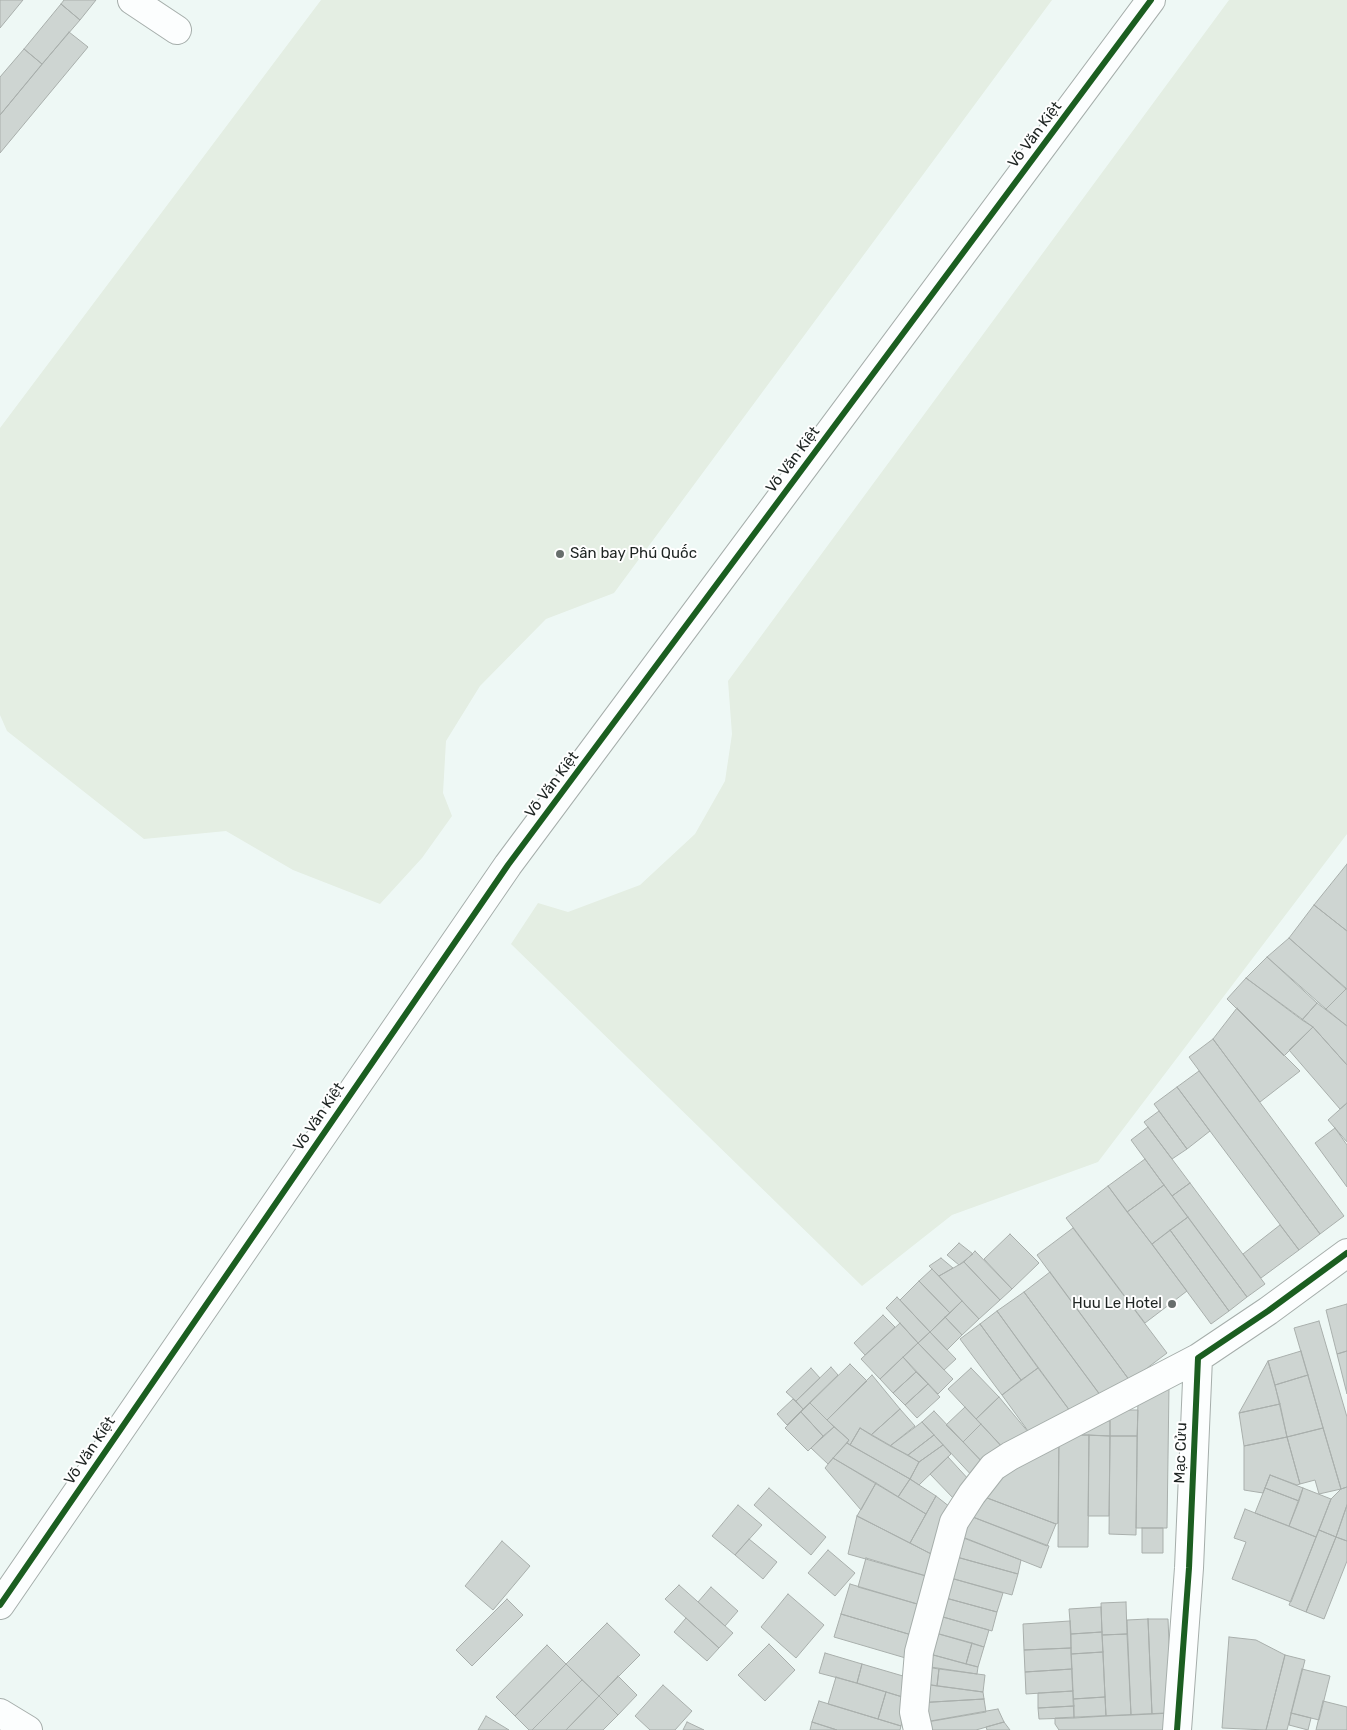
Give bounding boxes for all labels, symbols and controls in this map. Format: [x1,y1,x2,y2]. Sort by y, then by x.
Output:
street label: Võ Văn Kiệt [1004,98,1066,172]
street label: Võ Văn Kiệt [762,423,824,497]
place label: Sân bay Phú Quốc [570,545,697,563]
marker: Sân bay Phú Quốc [554,548,566,560]
street label: Võ Văn Kiệt [521,748,583,822]
street label: Võ Văn Kiệt [290,1080,348,1154]
place label: Huu Le Hotel [1072,1295,1162,1313]
marker: Huu Le Hotel [1166,1298,1178,1310]
street label: Võ Văn Kiệt [61,1414,119,1488]
street label: Mạc Cửu [1171,1422,1191,1484]

